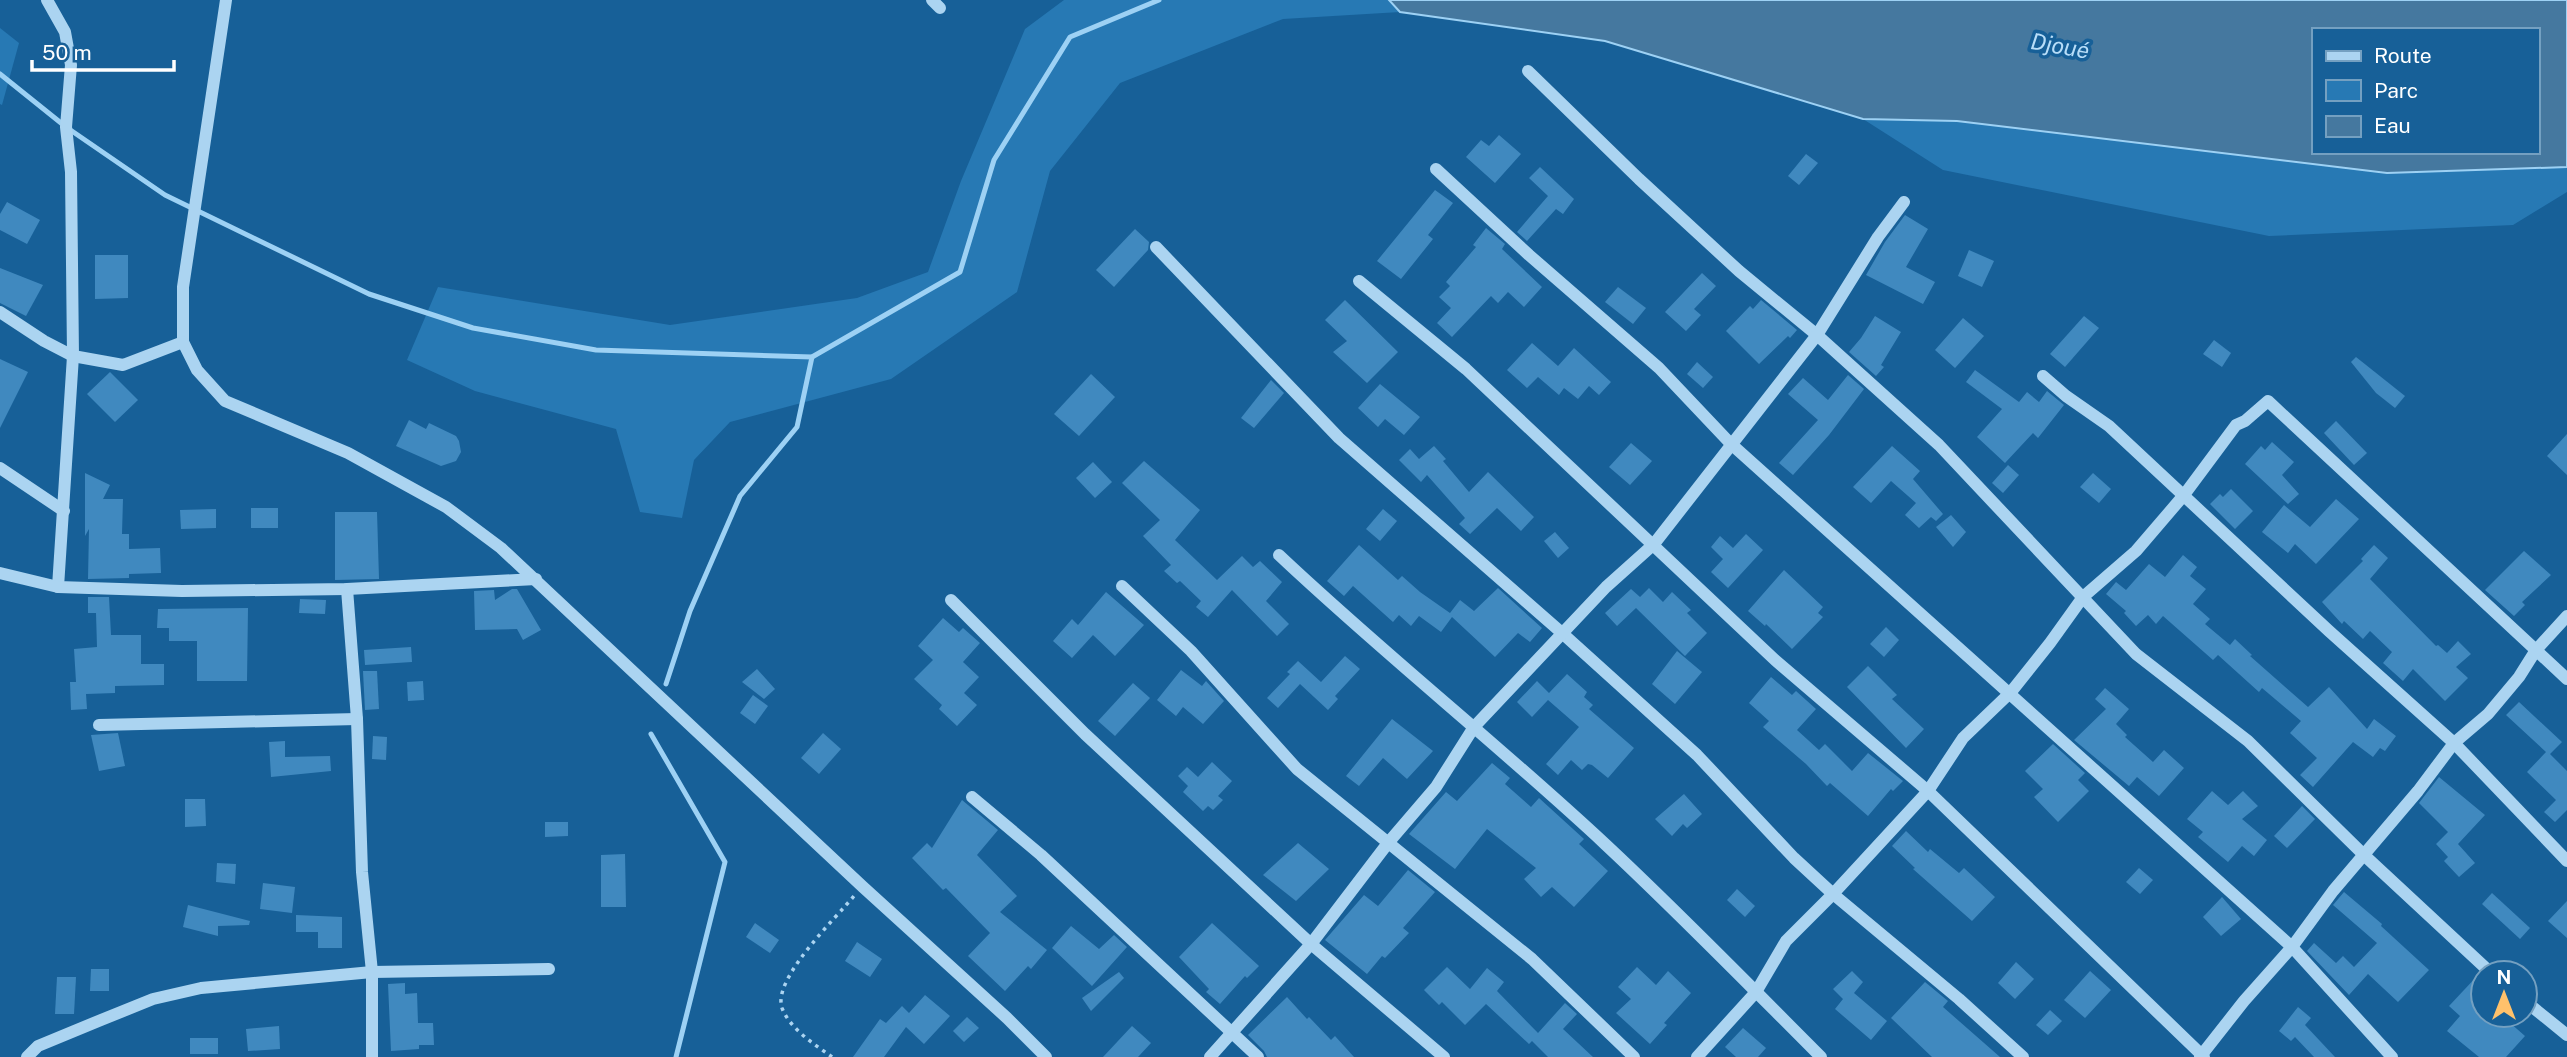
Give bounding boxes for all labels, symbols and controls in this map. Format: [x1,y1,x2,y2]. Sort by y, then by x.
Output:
water label: Djoué [2029,27,2092,64]
scale bar [32,28,173,72]
legend [2312,28,2539,154]
text: 50 m [42,40,92,65]
text: Route [2374,43,2432,68]
text: Parc [2374,78,2418,103]
text: Eau [2374,113,2411,138]
north arrow [2469,959,2539,1029]
text: N [2497,966,2511,988]

